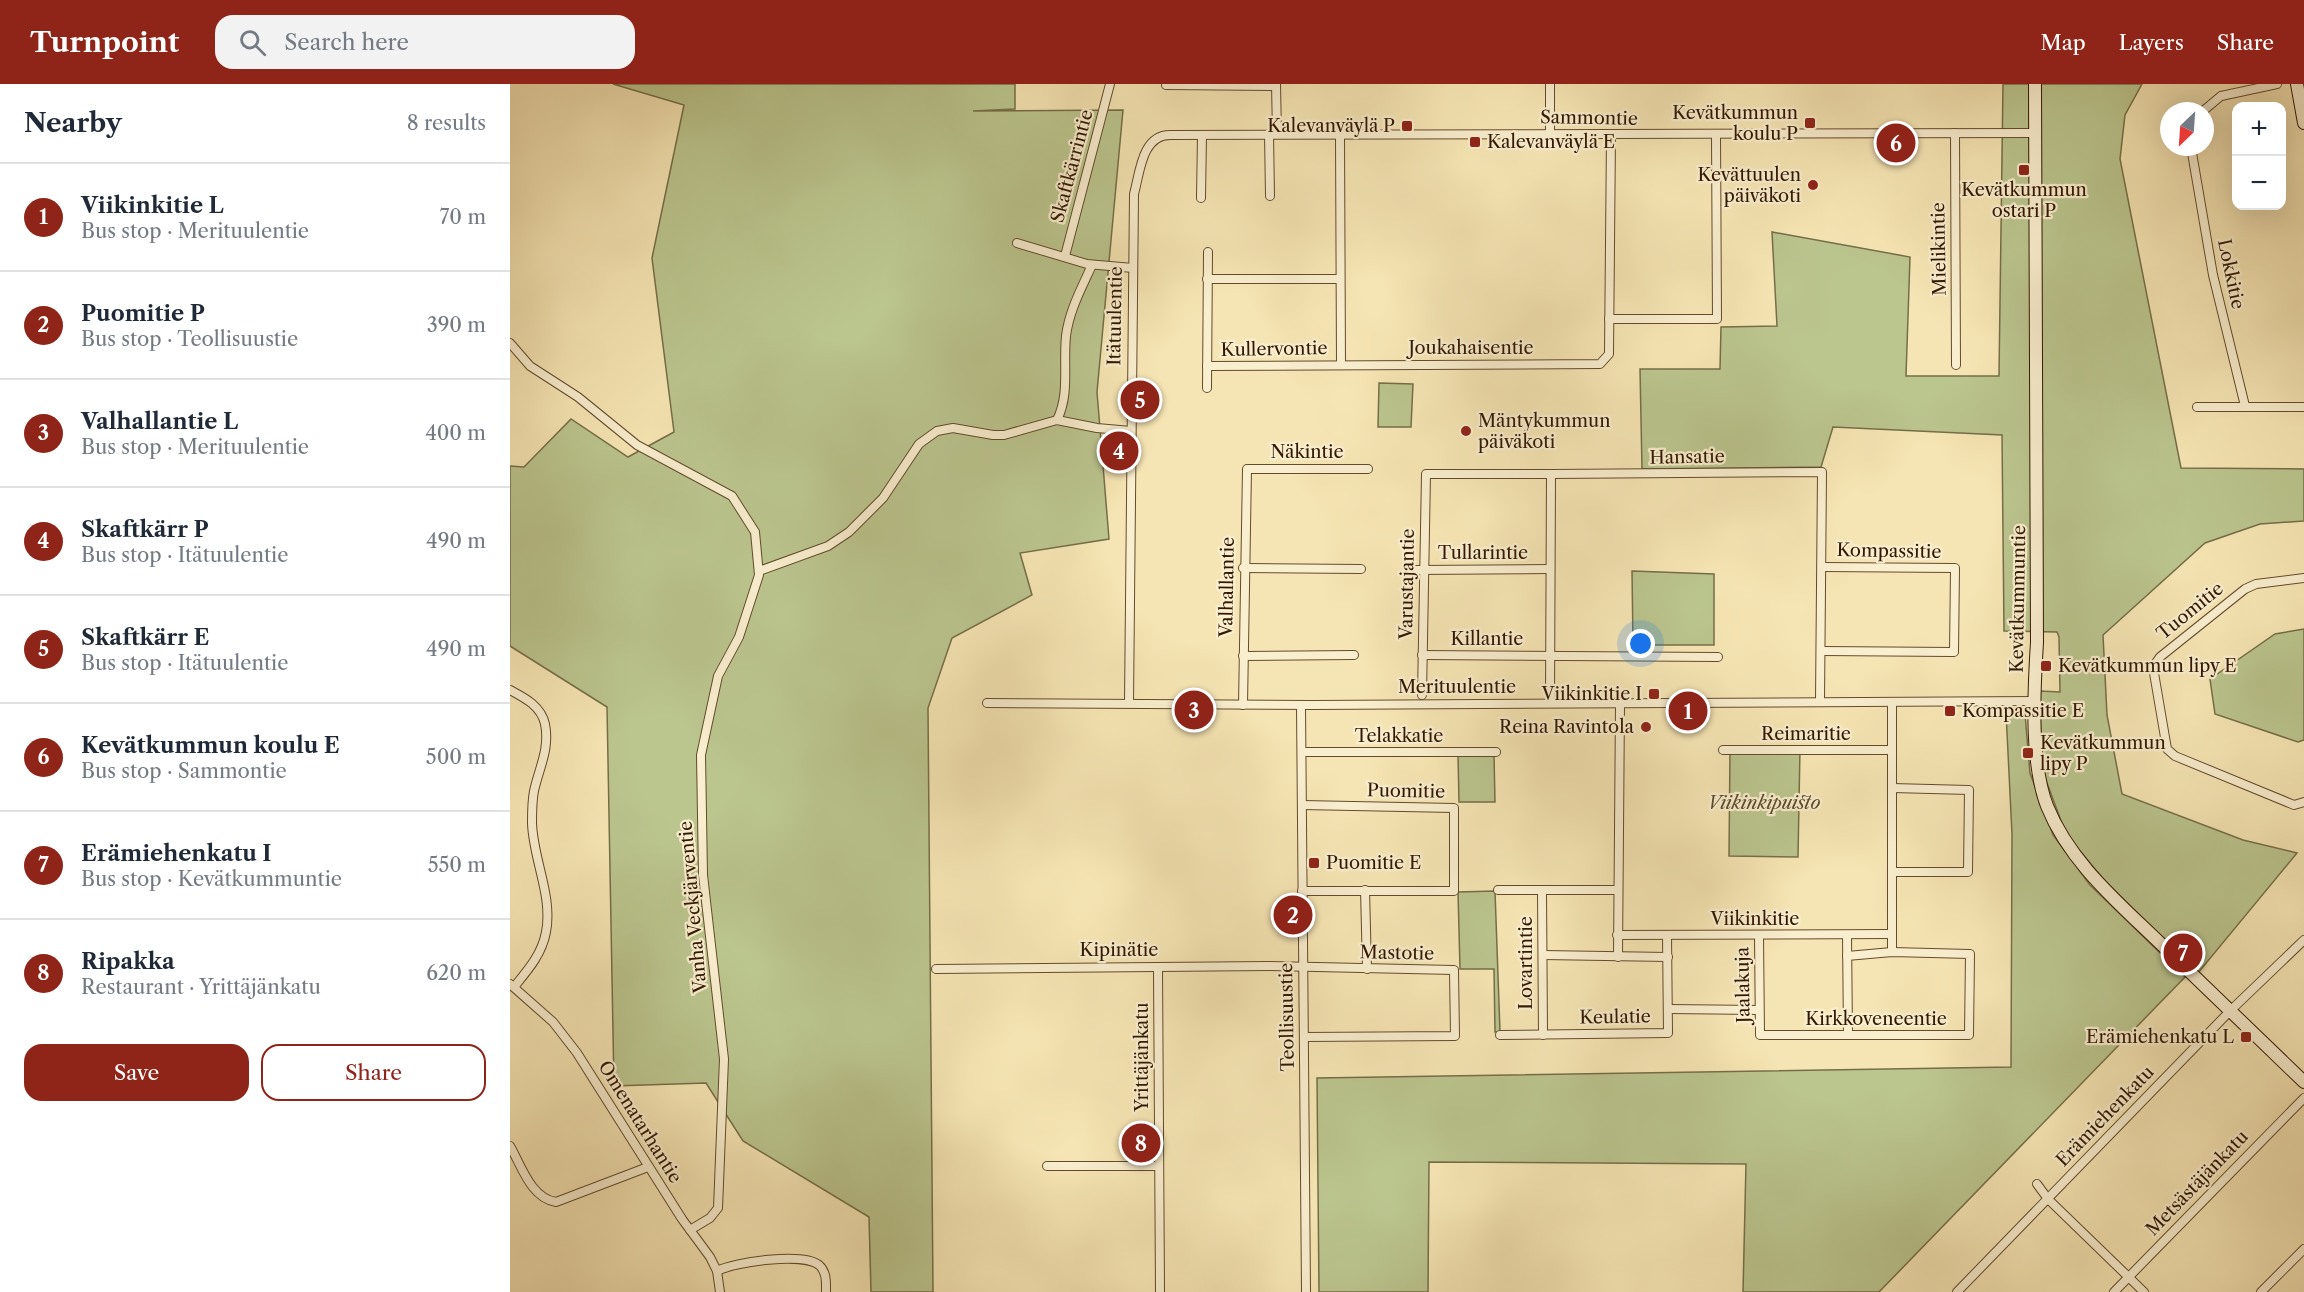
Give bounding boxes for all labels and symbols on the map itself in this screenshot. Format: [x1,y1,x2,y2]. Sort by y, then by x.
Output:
place label: Kevätkummun koulu P [1672,102,1798,145]
north arrow [2160,102,2214,156]
street label: Sammontie [1540,106,1638,130]
street label: Skaftkärrintie [1046,107,1098,225]
place label: Kalevanväylä P [1267,115,1395,137]
marker: Kevätkummun koulu P [1803,116,1817,130]
marker: Kalevanväylä P [1400,119,1414,133]
pin: 6 [1876,120,1916,166]
place label: Kalevanväylä E [1487,131,1615,153]
marker: Kalevanväylä E [1468,135,1482,149]
marker: Kevätkummun ostari P [2017,163,2031,177]
place label: Kevättuulen päiväkoti [1697,164,1802,207]
marker: Kevättuulen päiväkoti [1806,178,1820,192]
place label: Kevätkummun ostari P [1961,179,2087,222]
street label: Mielikintie [1927,202,1951,296]
street label: Lokkitie [2213,237,2249,311]
street label: Itätuulentie [1103,266,1127,366]
street label: Kullervontie [1220,337,1328,361]
street label: Joukahaisentie [1405,337,1534,359]
pin: 5 [1120,378,1160,422]
place label: Mäntykummun päiväkoti [1478,410,1610,453]
marker: Mäntykummun päiväkoti [1459,424,1473,438]
pin: 4 [1100,428,1138,473]
street label: Näkintie [1271,441,1343,463]
street label: Hansatie [1649,445,1725,469]
street label: Kevätkummuntie [2006,525,2030,673]
street label: Varustajantie [1395,528,1419,641]
street label: Valhallantie [1215,537,1239,638]
street label: Kompassitie [1836,539,1942,563]
street label: Tullarintie [1438,542,1528,564]
street label: Tuomitie [2152,578,2228,644]
street label: Killantie [1451,628,1523,650]
your location [1626,629,1655,658]
place label: Kevätkummun lipy E [2058,655,2237,677]
marker: Kevätkummun lipy E [2039,659,2053,673]
street label: Merituulentie [1398,676,1516,698]
place label: Viikinkitie I [1541,683,1642,705]
marker: Viikinkitie I [1647,687,1661,701]
pin: 3 [1174,688,1214,732]
pin: 1 [1668,688,1708,734]
place label: Kompassitie E [1962,700,2084,722]
marker: Kompassitie E [1943,704,1957,718]
place label: Reina Ravintola [1499,716,1634,738]
marker: Reina Ravintola [1639,720,1653,734]
street label: Reimaritie [1761,723,1851,745]
street label: Telakkatie [1355,725,1443,747]
place label: Kevätkummun lipy P [2040,732,2166,775]
marker: Kevätkummun lipy P [2021,746,2035,760]
street label: Puomitie [1367,779,1445,803]
park label: Viikinkipuisto [1708,792,1821,814]
street label: Vanha Veckjärventie [675,820,712,995]
place label: Puomitie E [1326,852,1421,874]
marker: Puomitie E [1307,856,1321,870]
pin: 2 [1274,892,1312,938]
street label: Viikinkitie [1710,908,1799,930]
street label: Lovartintie [1515,916,1537,1010]
pin: 7 [2164,930,2202,976]
street label: Kipinätie [1080,939,1158,961]
street label: Mastotie [1360,941,1434,965]
street label: Jaalakuja [1731,946,1755,1026]
street label: Teollisuustie [1275,962,1299,1072]
street label: Yrittäjänkatu [1131,1002,1153,1113]
street label: Keulatie [1579,1005,1651,1029]
street label: Kirkkoveneentie [1805,1008,1947,1030]
place label: Erämiehenkatu L [2086,1026,2234,1048]
marker: Erämiehenkatu L [2239,1030,2253,1044]
street label: Omenatarhantie [594,1057,686,1187]
street label: Erämiehenkatu [2051,1061,2159,1171]
pin: 8 [1122,1120,1160,1166]
street label: Metsästäjänkatu [2141,1126,2253,1240]

